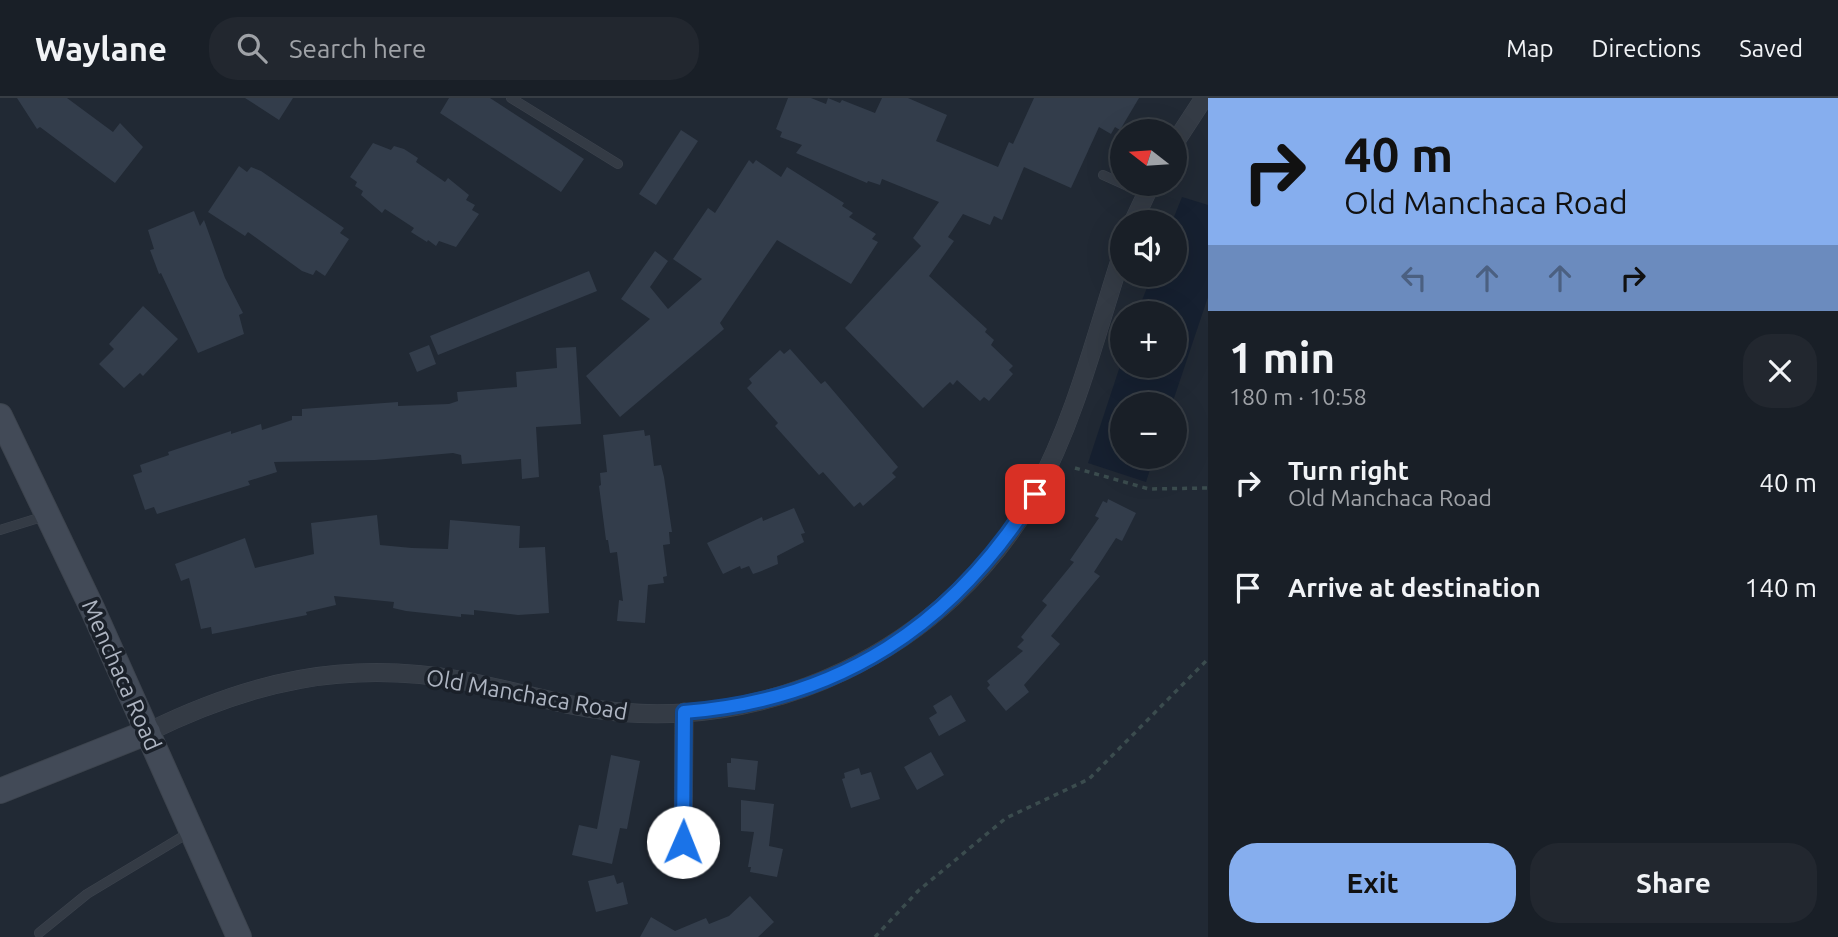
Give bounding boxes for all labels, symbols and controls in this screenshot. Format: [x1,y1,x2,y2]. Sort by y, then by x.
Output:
search box [209,17,699,80]
icon: search [233,29,271,67]
text: Waylane [35,30,167,67]
text: Search here [289,34,426,63]
text: Map [1506,35,1553,62]
text: Directions [1591,35,1701,62]
text: Saved [1739,35,1803,62]
north arrow [1110,119,1186,196]
map controls [1110,119,1187,469]
icon: right [1229,126,1320,217]
text: 40 m [1344,126,1453,181]
text: Old Manchaca Road [1344,184,1628,220]
button: sound [1110,210,1187,287]
icon: left [1395,259,1433,297]
icon: ahead [1468,259,1506,297]
icon: ahead [1541,259,1579,297]
icon: right [1614,259,1652,297]
button: + [1110,301,1187,378]
text: 1 min [1229,334,1335,381]
button: close [1743,334,1817,408]
text: 180 m · 10:58 [1229,384,1367,409]
button: − [1110,392,1187,469]
text: Turn right [1288,456,1409,485]
pin [1005,464,1065,524]
icon: right [1229,464,1267,502]
text: 40 m [1759,468,1817,497]
icon: arrive [1016,475,1054,513]
text: Old Manchaca Road [1288,485,1492,510]
icon: arrive [1229,569,1267,607]
text: Arrive at destination [1288,573,1541,602]
text: 140 m [1745,573,1817,602]
street label: Menchaca Road [78,596,166,754]
street label: Old Manchaca Road [424,664,630,724]
position arrow [646,805,720,879]
button: Exit [1229,843,1516,923]
button: Share [1530,843,1817,923]

